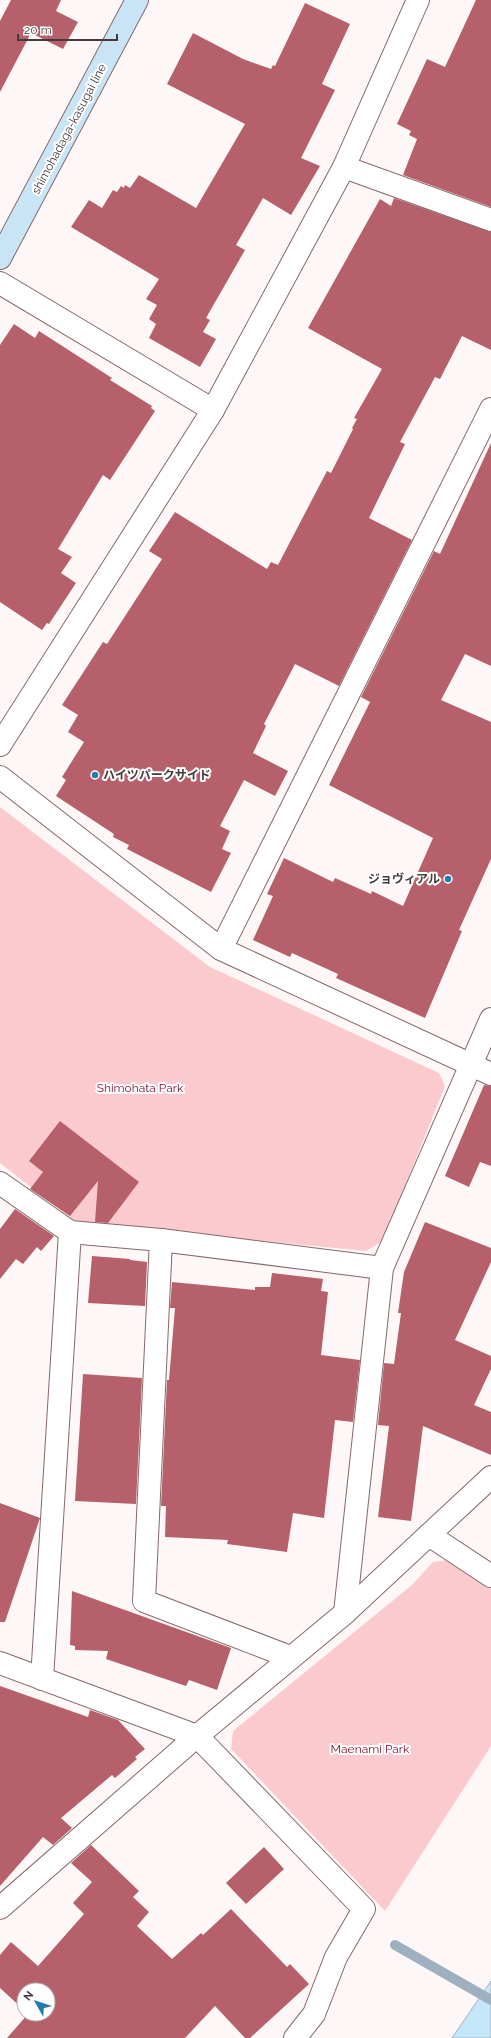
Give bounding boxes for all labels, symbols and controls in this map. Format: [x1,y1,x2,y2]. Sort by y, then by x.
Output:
scale bar [18,16,117,42]
text: 20 m [24,23,52,37]
street label: shimohadaga-kasugai line [29,61,109,197]
place label: ハイツパークサイド [103,768,211,782]
marker: ハイツパークサイド [90,770,100,780]
place label: ジョヴィアル [368,872,440,886]
marker: ジョヴィアル [443,874,453,884]
park label: Shimohata Park [97,1081,184,1095]
park label: Maenami Park [331,1742,410,1756]
north arrow [16,1982,56,2022]
text: N [21,1989,36,2003]

